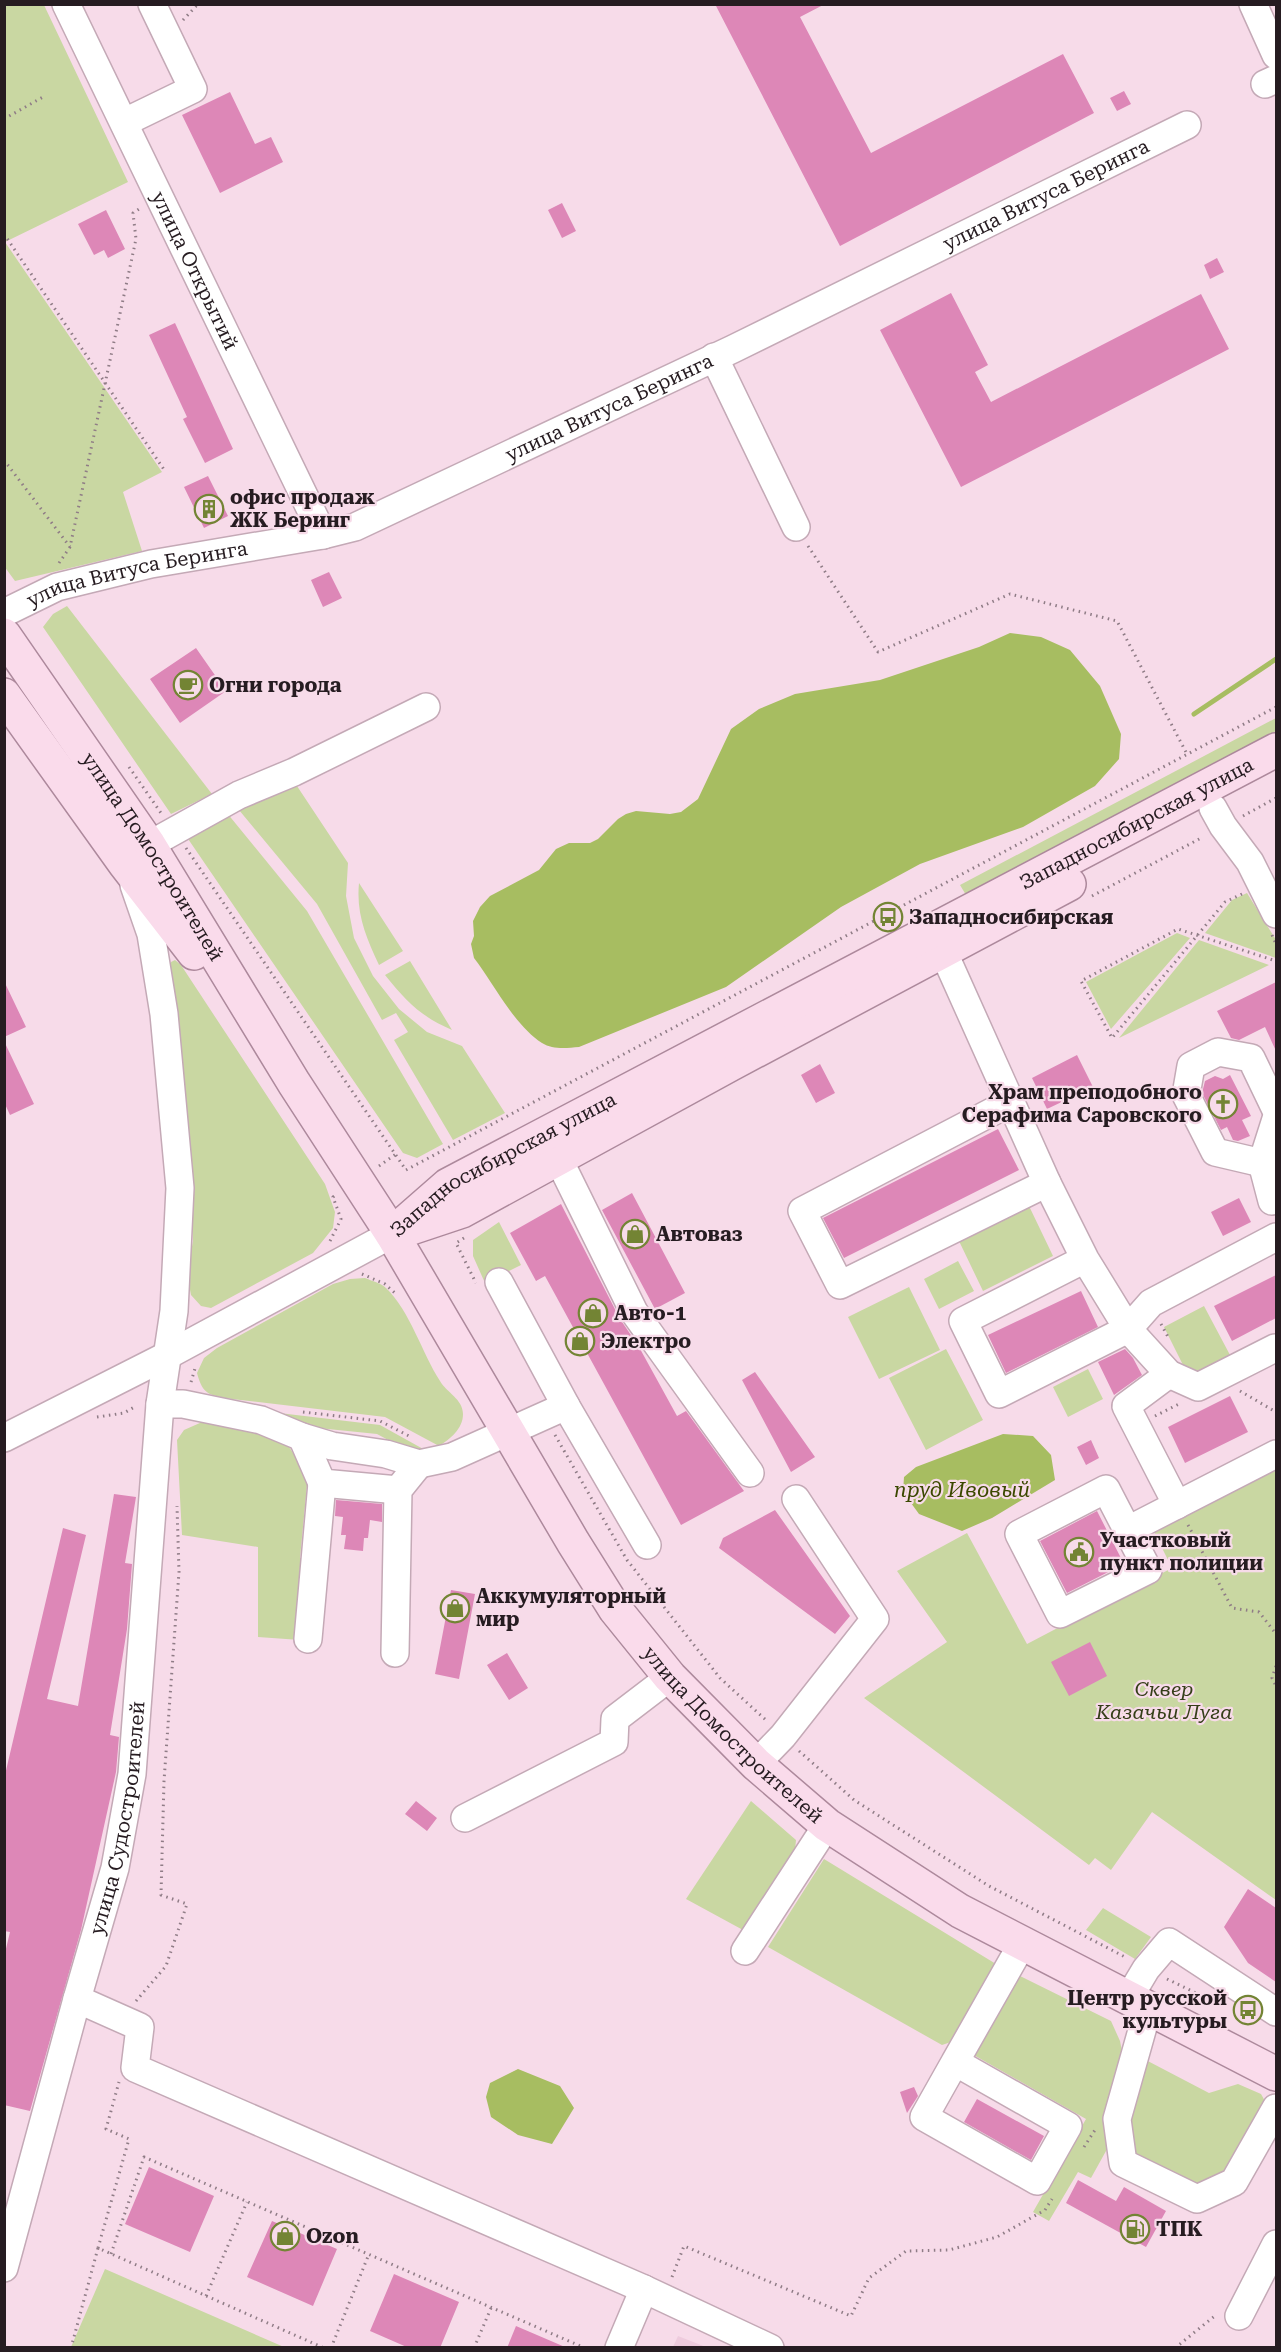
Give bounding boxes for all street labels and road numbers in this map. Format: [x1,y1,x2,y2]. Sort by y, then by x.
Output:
street label: улица Витуса Беринга [939,134,1153,256]
street label: улица Открытий [146,187,243,354]
street label: улица Витуса Беринга [501,348,717,467]
street label: улица Витуса Беринга [23,536,249,612]
street label: улица Домостроителей [77,748,229,965]
street label: Западносибирская улица [1015,752,1257,895]
street label: Западносибирская улица [385,1087,620,1242]
street label: улица Домостроителей [638,1641,828,1828]
street label: улица Судостроителей [84,1700,149,1938]

